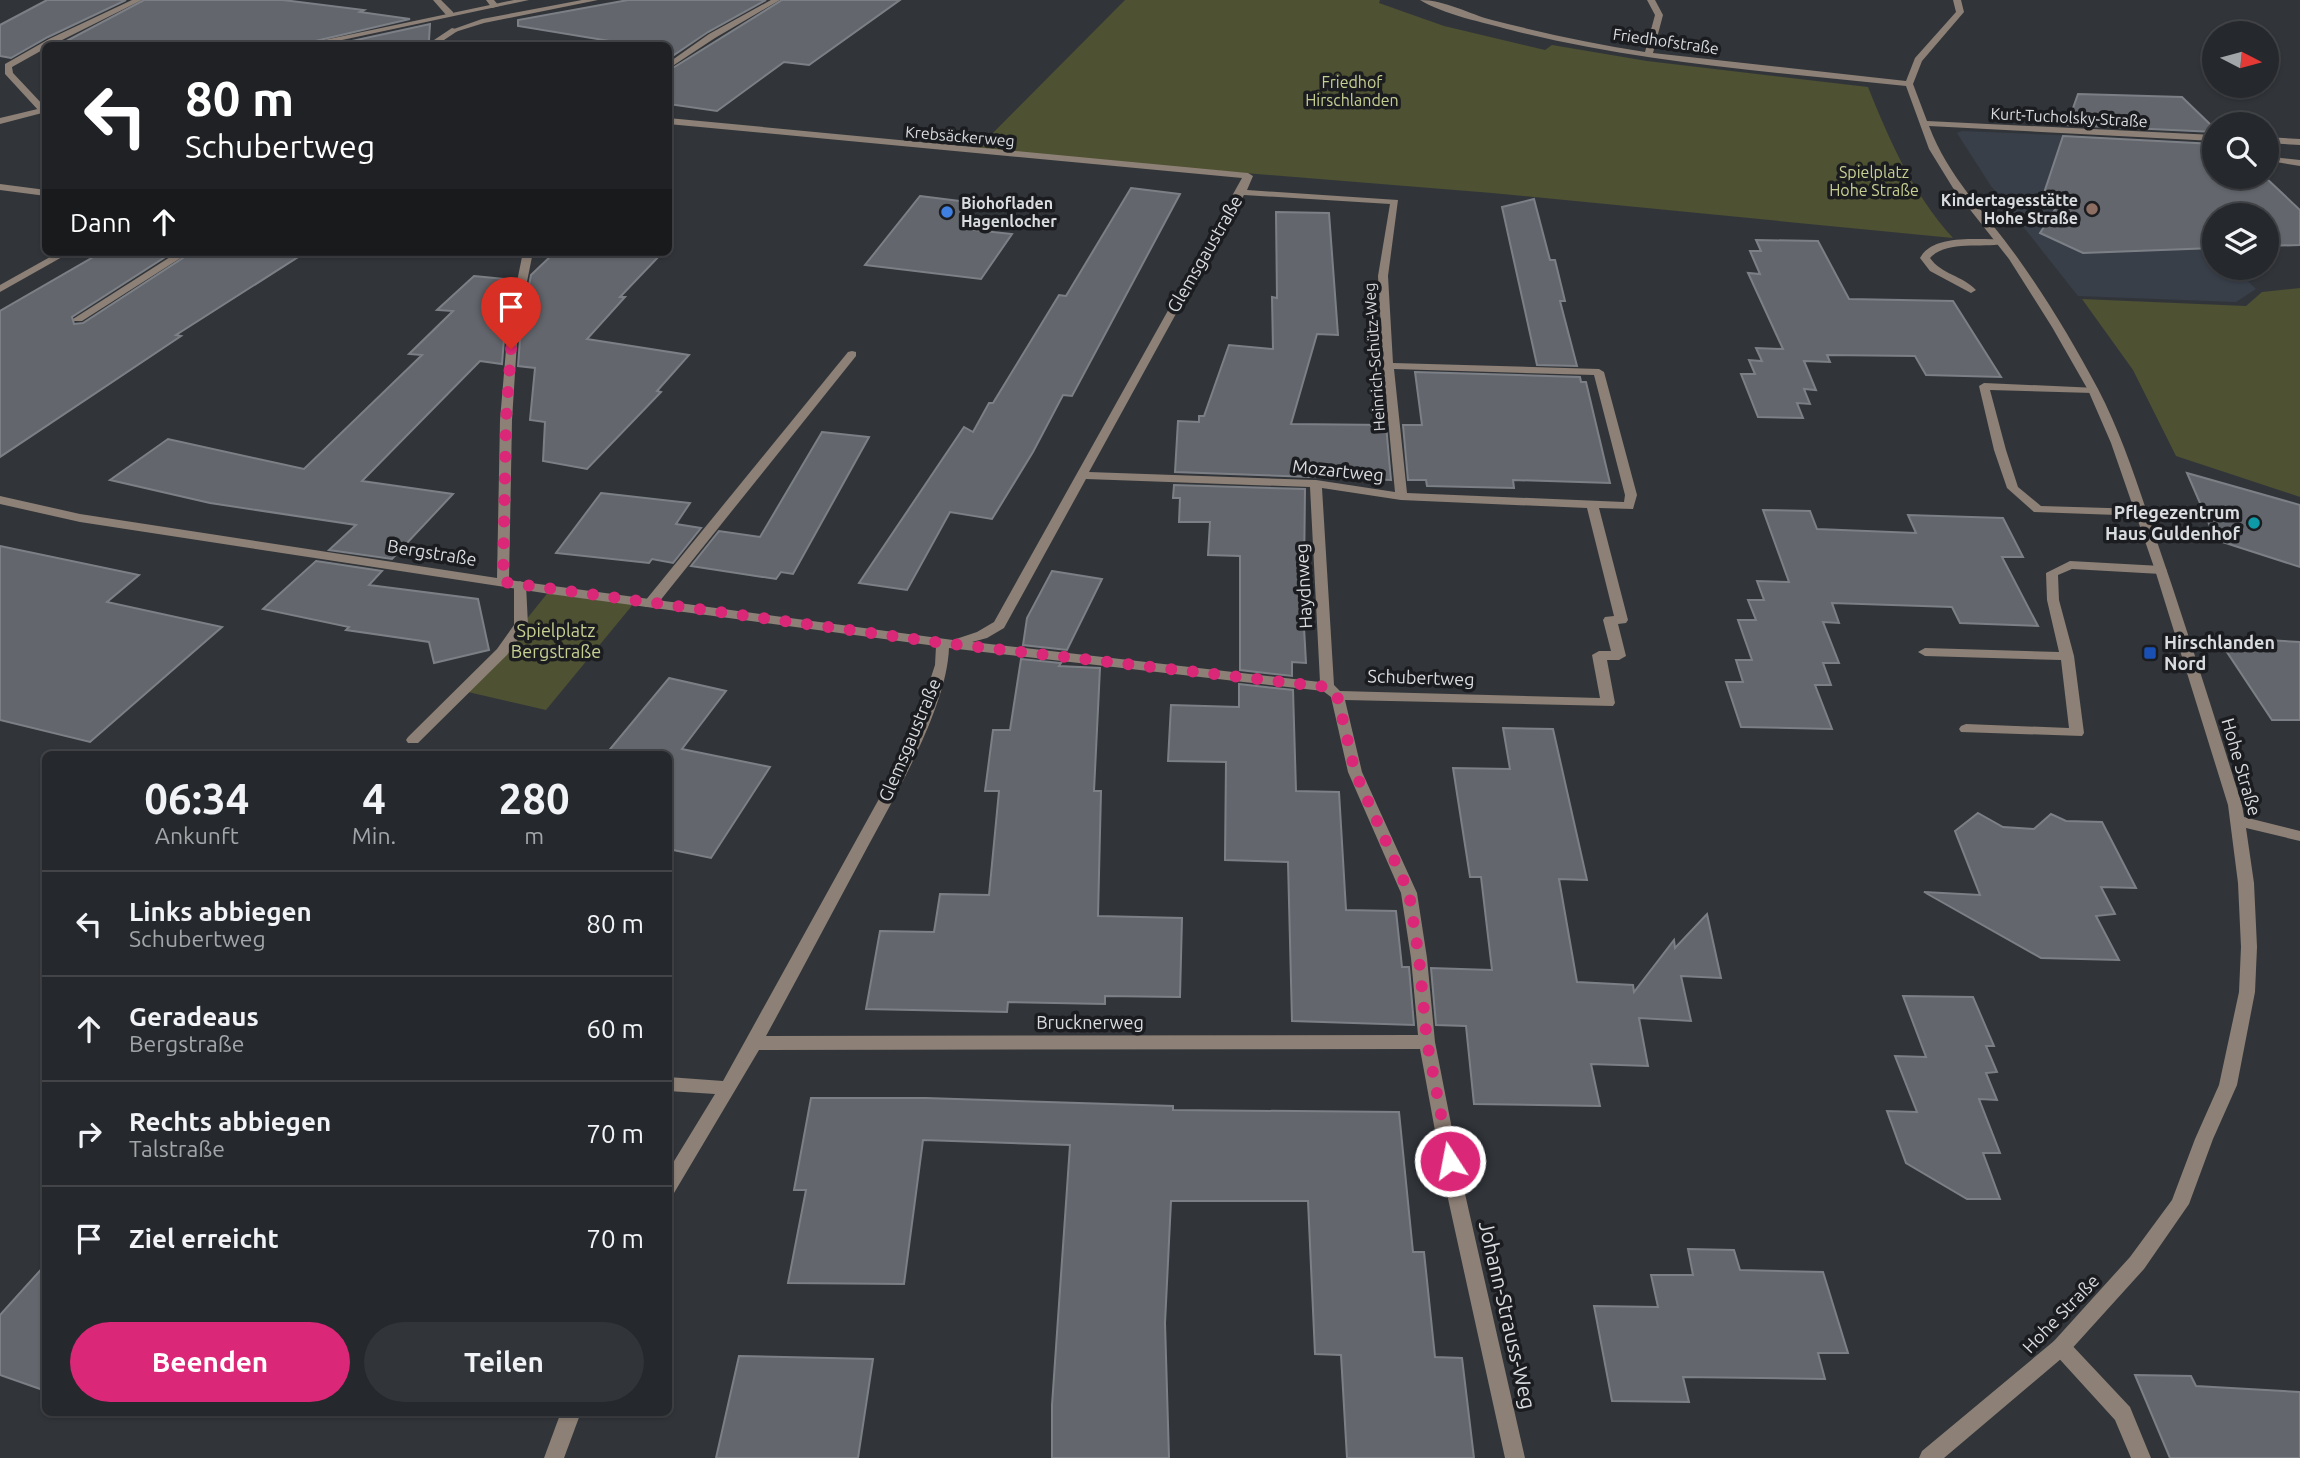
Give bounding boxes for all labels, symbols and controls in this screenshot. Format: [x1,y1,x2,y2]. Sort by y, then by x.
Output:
north arrow [2202,21,2278,98]
map controls [2202,21,2279,280]
street label: Friedhofstraße [1612,25,1720,57]
icon: left [70,70,161,161]
text: 80 m [185,70,294,125]
park label: Friedhof Hirschlanden [1305,73,1399,109]
street label: Kurt-Tucholsky-Straße [1990,104,2148,130]
button: search [2202,112,2279,189]
street label: Krebsäckerweg [904,122,1016,150]
text: Schubertweg [185,128,375,164]
park label: Spielplatz Hohe Straße [1829,163,1919,199]
place label: Kindertagesstätte Hohe Straße [1941,191,2078,227]
street label: Glemsgaustraße [1163,192,1246,315]
place label: Biohofladen Hagenlocher [961,194,1057,230]
marker: Kindertagesstätte Hohe Straße [2084,201,2100,217]
icon: ahead [145,203,183,241]
button: layers [2202,203,2279,280]
marker: Biohofladen Hagenlocher [939,204,955,220]
text: Dann [70,208,131,237]
pin [481,277,541,349]
street label: Heinrich-Schütz-Weg [1360,282,1388,432]
icon: arrive [492,288,530,326]
street label: Mozartweg [1291,455,1385,485]
place label: Pflegezentrum Haus Guldenhof [2105,502,2241,543]
marker: Pflegezentrum Haus Guldenhof [2246,515,2262,531]
street label: Bergstraße [386,535,478,569]
street label: Haydnweg [1291,543,1315,629]
park label: Spielplatz Bergstraße [511,620,601,661]
place label: Hirschlanden Nord [2164,632,2275,673]
marker: Hirschlanden Nord [2142,645,2158,661]
street label: Schubertweg [1367,665,1475,689]
street label: Glemsgaustraße [874,675,944,804]
street label: Hohe Straße [2218,716,2265,818]
text: 06:34 [144,775,249,822]
text: 4 [362,775,386,822]
text: 280 [499,775,570,822]
text: Ankunft [155,823,239,848]
text: Min. [352,823,396,848]
text: m [524,823,544,848]
text: Links abbiegen [129,897,312,926]
icon: left [70,905,108,943]
text: 80 m [586,909,644,938]
text: Schubertweg [129,926,266,951]
text: Geradeaus [129,1002,259,1031]
icon: ahead [70,1010,108,1048]
street label: Brucknerweg [1036,1012,1144,1032]
text: 60 m [586,1014,644,1043]
text: Bergstraße [129,1031,244,1056]
text: Rechts abbiegen [129,1107,331,1136]
icon: right [70,1115,108,1153]
text: 70 m [586,1119,644,1148]
position arrow [1413,1124,1487,1198]
text: Talstraße [129,1136,225,1161]
street label: Johann-Strauss-Weg [1475,1218,1541,1411]
icon: arrive [70,1220,108,1258]
text: Ziel erreicht [129,1224,279,1253]
text: 70 m [586,1224,644,1253]
street label: Hohe Straße [2018,1270,2102,1356]
button: Beenden [70,1322,350,1402]
button: Teilen [364,1322,644,1402]

